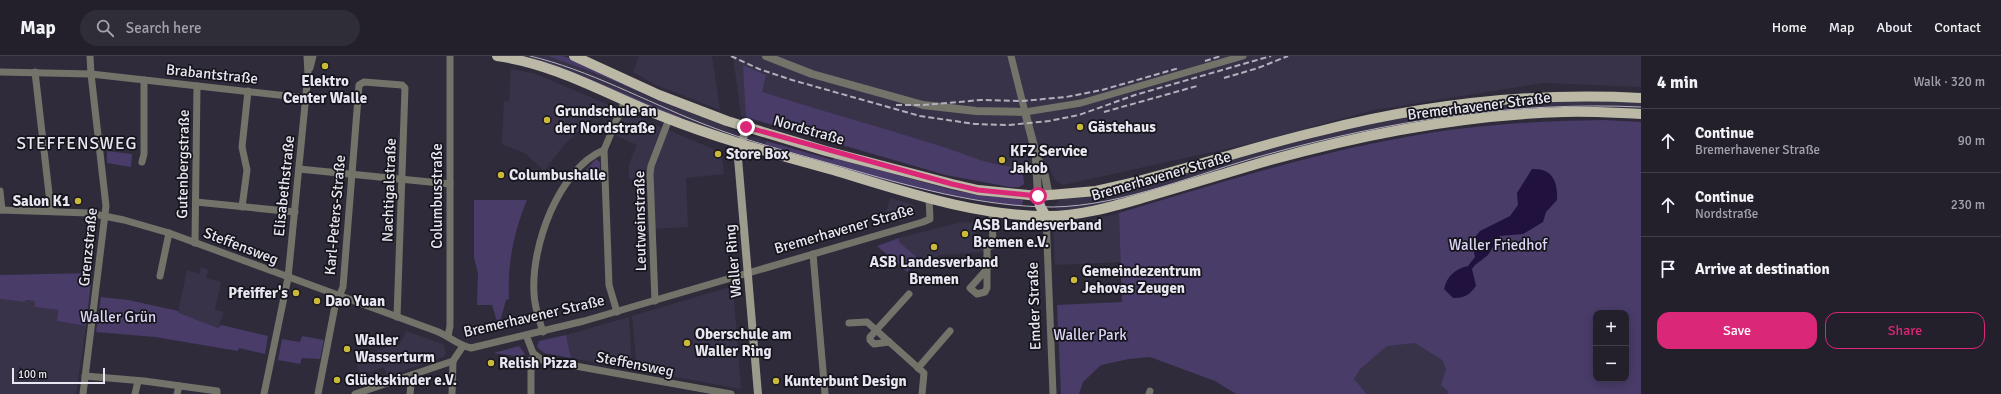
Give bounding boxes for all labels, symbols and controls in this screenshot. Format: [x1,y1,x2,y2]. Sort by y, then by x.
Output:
search box [80,10,360,46]
text: Map [20,16,56,40]
icon: search [94,17,116,39]
text: Search here [126,19,201,37]
text: Home [1772,19,1807,36]
text: Map [1829,19,1854,36]
text: About [1876,19,1912,36]
text: Contact [1934,19,1981,36]
street label: Brabantstraße [165,60,259,88]
marker: Elektro Center Walle [320,61,330,71]
place label: Elektro Center Walle [283,72,367,107]
text: 4 min [1657,72,1698,93]
text: Walk · 320 m [1914,74,1985,90]
street label: Bremerhavener Straße [1406,88,1552,124]
place label: Grundschule an der Nordstraße [555,102,657,137]
street label: Gutenbergstraße [173,109,193,219]
street label: Nordstraße [771,111,847,149]
marker: Grundschule an der Nordstraße [542,115,552,125]
route end [737,118,755,136]
place label: Gästehaus [1088,118,1156,136]
marker: Gästehaus [1075,122,1085,132]
text: Continue [1695,124,1754,142]
icon: ahead [1657,130,1679,152]
district label: STEFFENSWEG [17,133,137,154]
text: 90 m [1958,133,1985,149]
street label: Elisabethstraße [270,135,298,237]
street label: Nachtigalstraße [378,138,400,242]
place label: KFZ Service Jakob [1010,142,1087,177]
text: Bremerhavener Straße [1695,142,1820,158]
street label: Columbusstraße [428,143,446,249]
place label: Store Box [726,145,789,163]
street label: Bremerhavener Straße [1089,147,1233,205]
marker: Store Box [713,149,723,159]
street label: Karl-Peters-Straße [321,154,349,276]
marker: KFZ Service Jakob [997,155,1007,165]
place label: Columbushalle [509,166,606,184]
marker: Columbushalle [496,170,506,180]
street label: Leutweinstraße [630,171,650,271]
route start [1029,187,1047,205]
text: Continue [1695,188,1754,206]
place label: Salon K1 [13,192,70,210]
icon: ahead [1657,194,1679,216]
marker: Salon K1 [73,196,83,206]
text: 230 m [1951,197,1985,213]
street label: Bremerhavener Straße [772,200,916,258]
text: Nordstraße [1695,206,1758,222]
street label: Grenzstraße [75,207,101,287]
place label: ASB Landesverband Bremen e.V. [973,216,1102,251]
street label: Steffensweg [201,223,281,269]
street label: Waller Ring [721,223,745,299]
marker: ASB Landesverband Bremen e.V. [960,229,970,239]
park label: Waller Friedhof [1449,236,1548,254]
marker: ASB Landesverband Bremen [929,242,939,252]
place label: ASB Landesverband Bremen [870,253,998,288]
icon: arrive [1657,258,1679,280]
text: Arrive at destination [1695,260,1830,278]
street label: Emder Straße [1023,262,1045,350]
place label: Gemeindezentrum Jehovas Zeugen [1082,262,1201,297]
marker: Gemeindezentrum Jehovas Zeugen [1069,275,1079,285]
place label: Pfeiffer's [228,284,288,302]
marker: Pfeiffer's [291,288,301,298]
street label: Bremerhavener Straße [462,291,606,341]
place label: Dao Yuan [325,292,385,310]
marker: Dao Yuan [312,296,322,306]
park label: Waller Grün [80,308,156,326]
map controls [1593,310,1629,382]
button: + [1593,310,1629,346]
button: Save [1657,312,1817,349]
button: Share [1825,312,1985,349]
place label: Oberschule am Waller Ring [695,325,792,360]
park label: Waller Park [1053,326,1127,344]
place label: Waller Wasserturm [355,331,435,366]
marker: Oberschule am Waller Ring [682,338,692,348]
marker: Waller Wasserturm [342,344,352,354]
button: − [1593,346,1629,382]
street label: Steffensweg [595,348,675,380]
place label: Relish Pizza [499,354,577,372]
marker: Relish Pizza [486,358,496,368]
scale bar [12,366,105,385]
text: 100 m [18,368,47,381]
place label: Glückskinder e.V. [345,371,457,389]
place label: Kunterbunt Design [784,372,907,390]
marker: Glückskinder e.V. [332,375,342,385]
marker: Kunterbunt Design [771,376,781,386]

